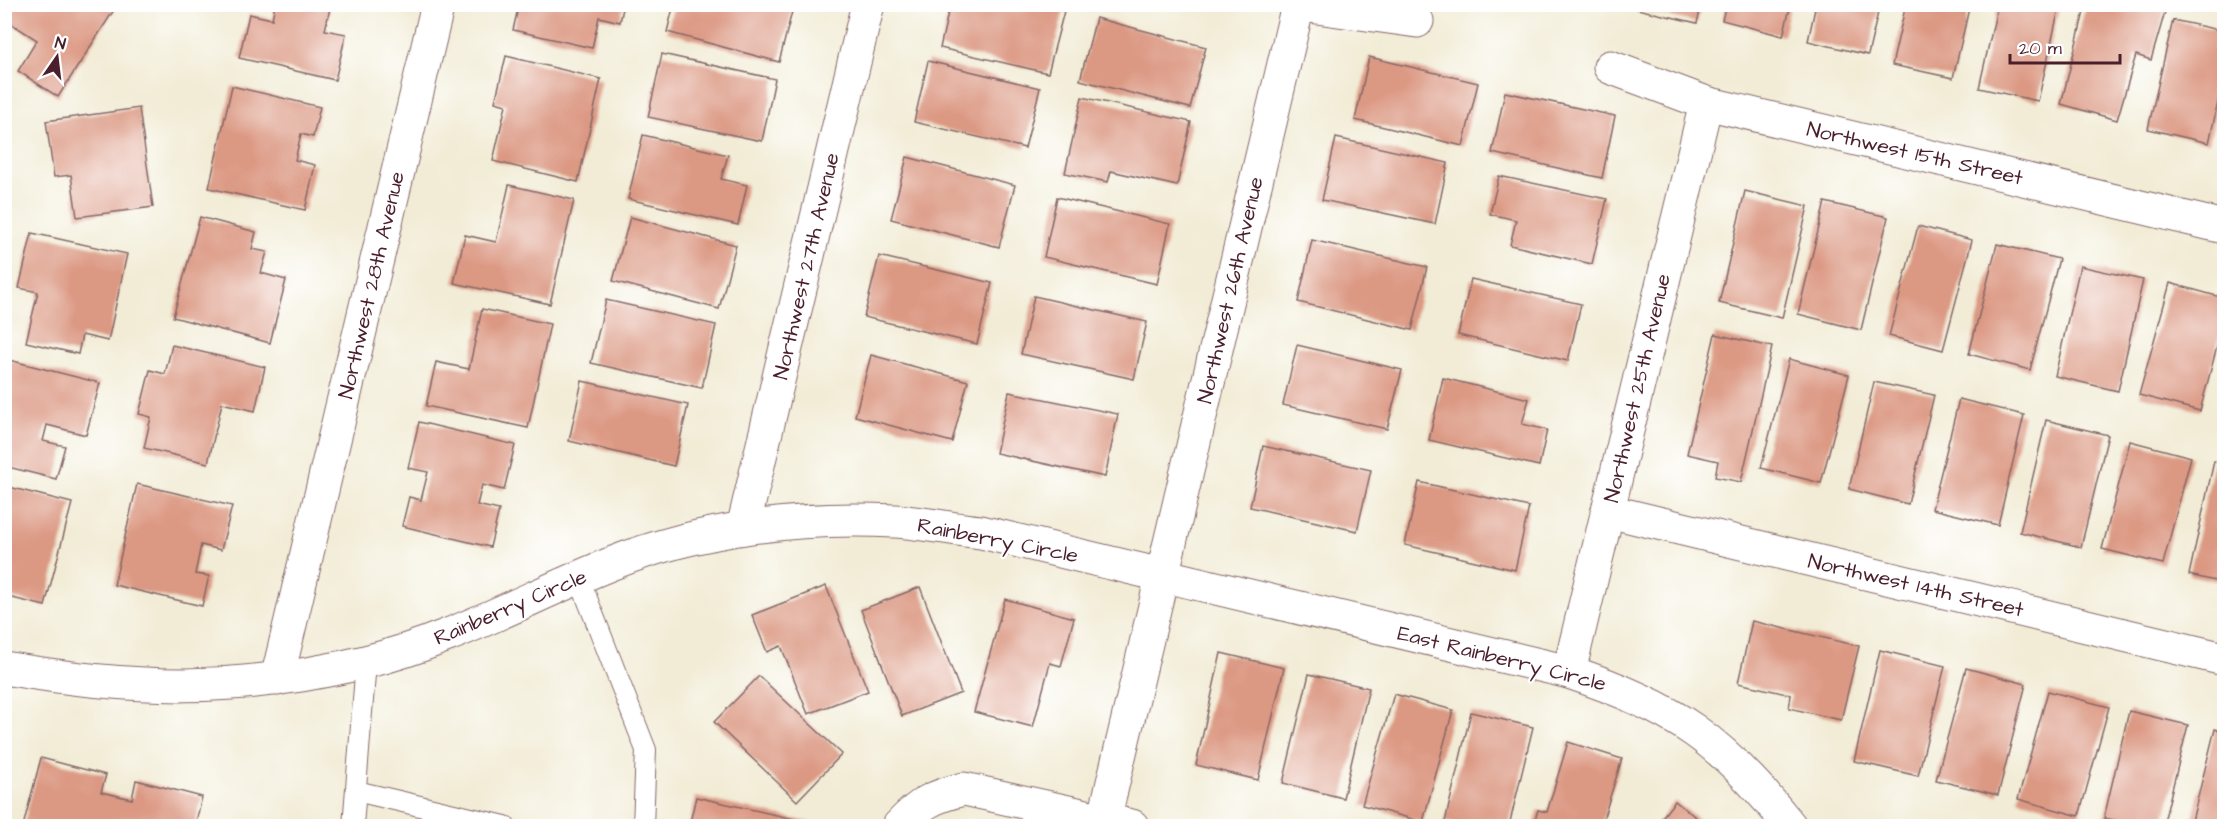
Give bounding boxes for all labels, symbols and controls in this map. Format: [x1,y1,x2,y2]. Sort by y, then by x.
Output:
north arrow [27,27,87,87]
scale bar [2010,27,2120,65]
text: N [53,32,68,55]
text: 20 m [2019,36,2062,61]
street label: Northwest 15th Street [1804,115,2026,193]
street label: Northwest 27th Avenue [766,150,847,382]
street label: Northwest 28th Avenue [331,169,412,402]
street label: Northwest 26th Avenue [1190,174,1271,406]
street label: Northwest 25th Avenue [1597,271,1678,505]
street label: Rainberry Circle [915,511,1081,572]
street label: Northwest 14th Street [1805,547,2027,625]
street label: Rainberry Circle [429,562,592,655]
street label: East Rainberry Circle [1394,619,1609,700]

